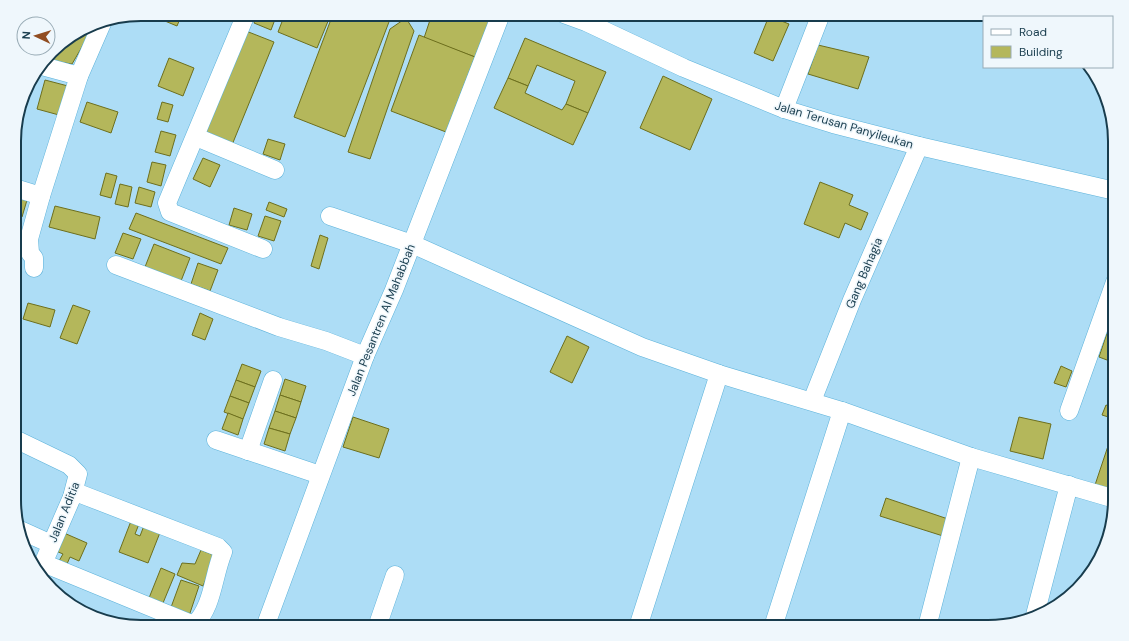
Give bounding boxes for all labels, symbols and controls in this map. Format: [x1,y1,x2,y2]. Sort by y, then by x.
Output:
north arrow [16,16,56,56]
legend [983,16,1113,68]
text: Road [1019,24,1047,40]
text: N [19,31,33,40]
text: Building [1019,44,1063,60]
street label: Jalan Terusan Panyileukan [773,98,915,152]
street label: Gang Bahagia [842,235,886,311]
street label: Jalan Pesantren Al Mahabbah [343,241,419,398]
street label: Jalan Aditia [45,479,83,545]

